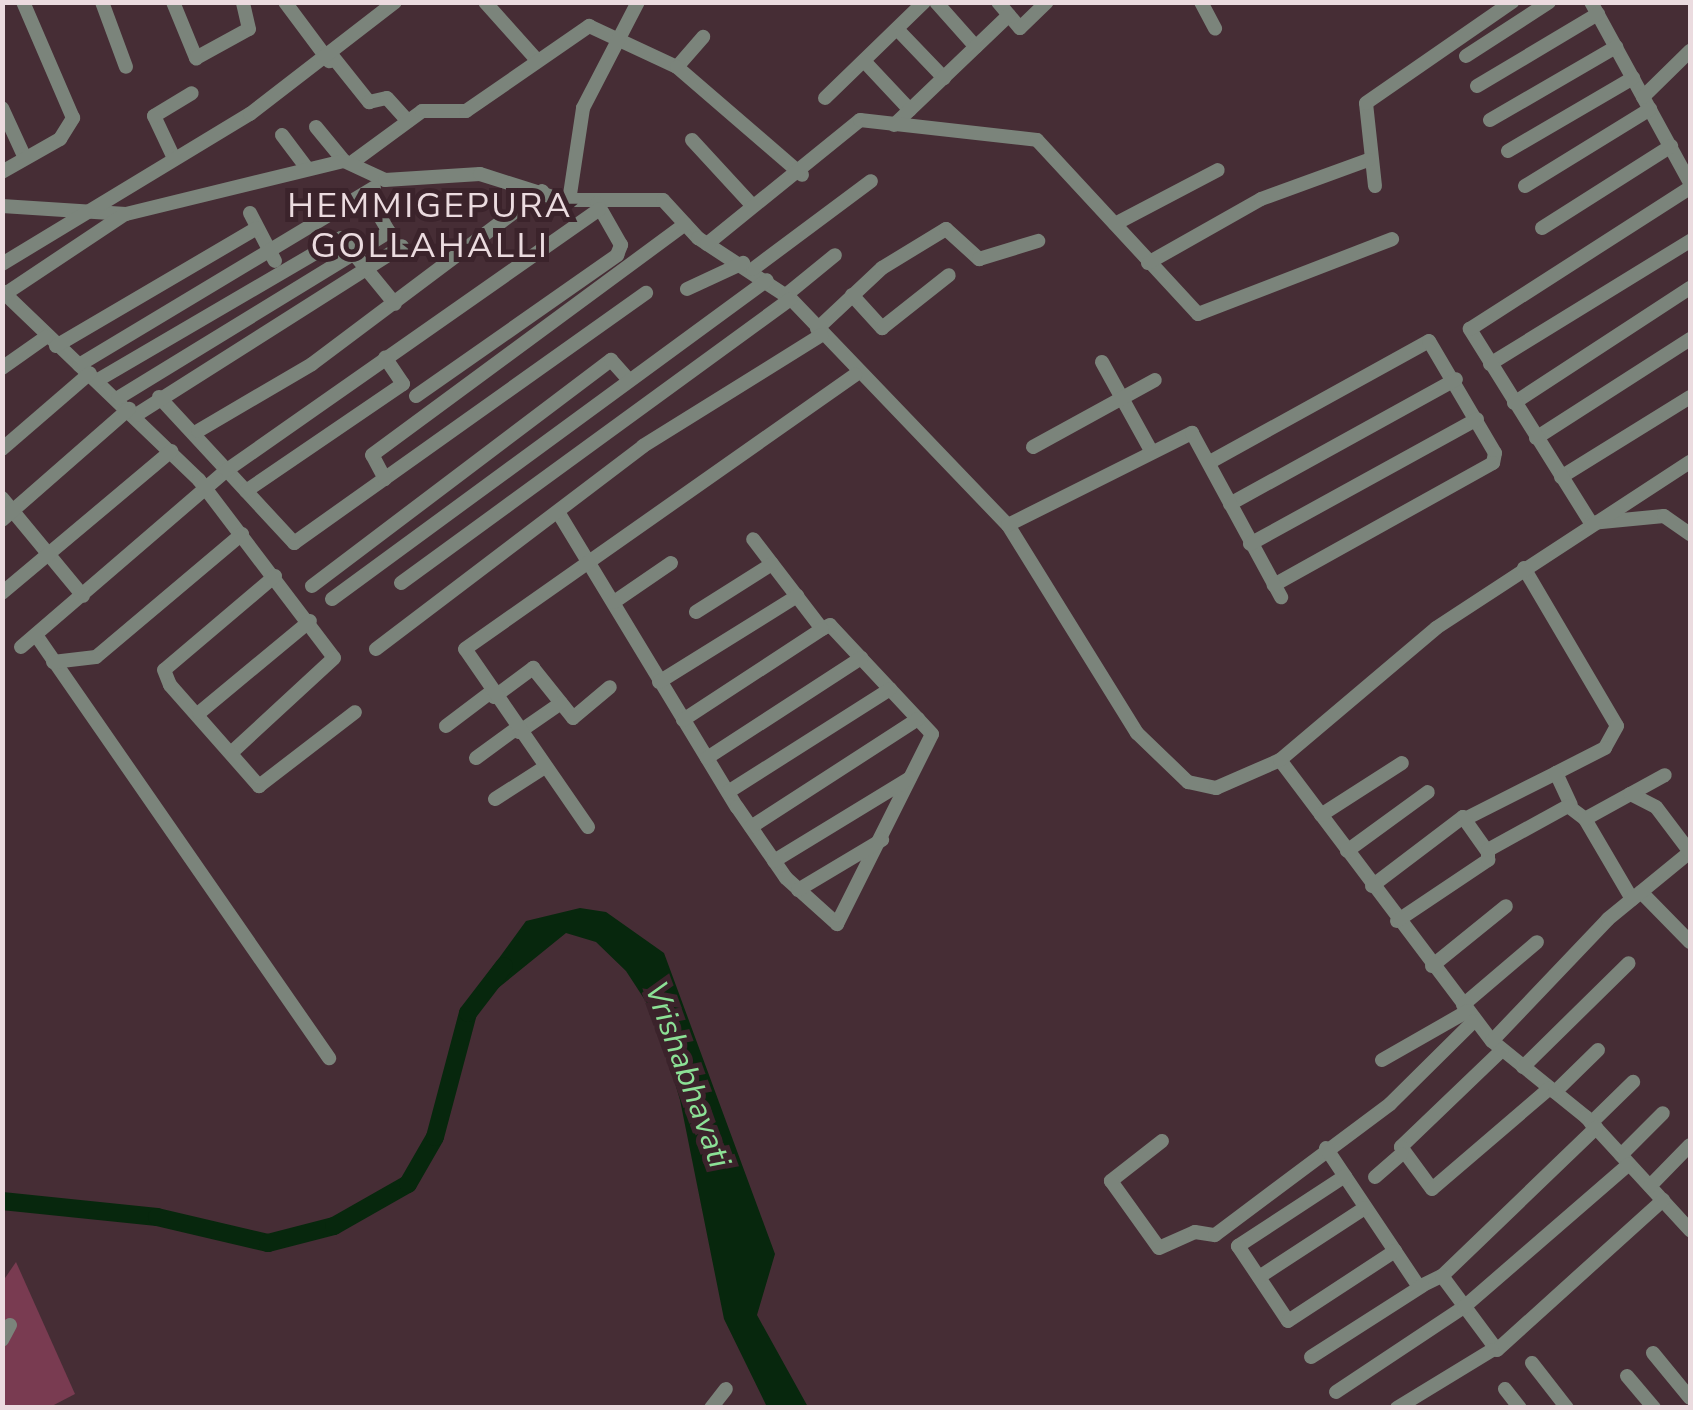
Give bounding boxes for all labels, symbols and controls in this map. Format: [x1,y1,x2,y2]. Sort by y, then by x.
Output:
district label: HEMMIGEPURA GOLLAHALLI [287,185,573,267]
water label: Vrishabhavati [636,977,738,1173]

